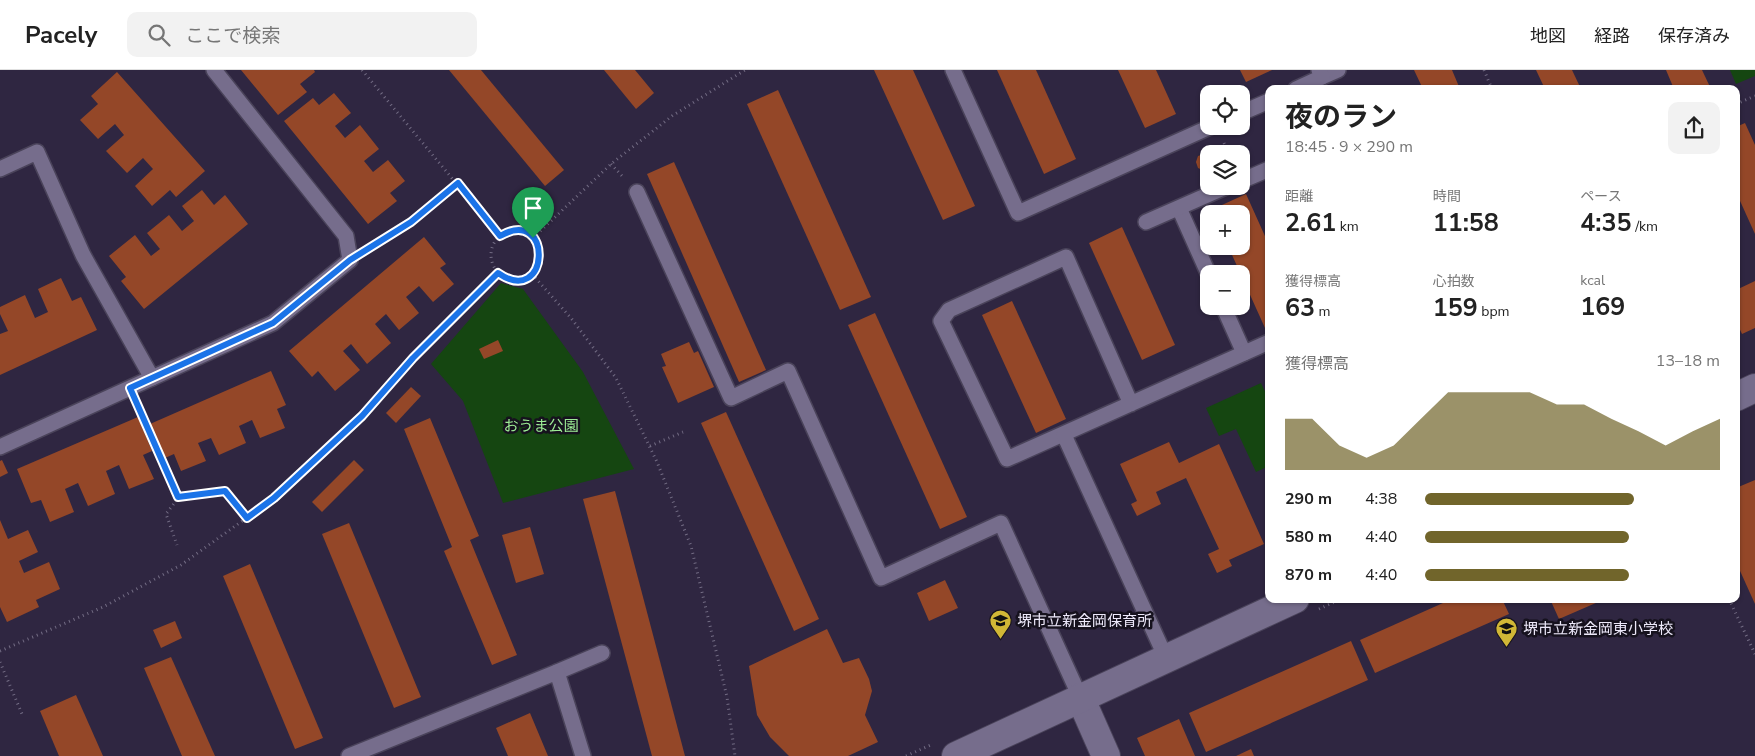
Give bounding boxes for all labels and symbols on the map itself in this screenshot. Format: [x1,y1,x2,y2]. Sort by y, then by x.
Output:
pin [512,187,554,238]
park label: おうま公園 [503,416,579,436]
school or university icon: 堺市立新金岡保育所 [989,609,1013,640]
place label: 堺市立新金岡保育所 [1017,611,1152,631]
school or university icon: 堺市立新金岡東小学校 [1495,617,1519,648]
place label: 堺市立新金岡東小学校 [1523,619,1673,639]

